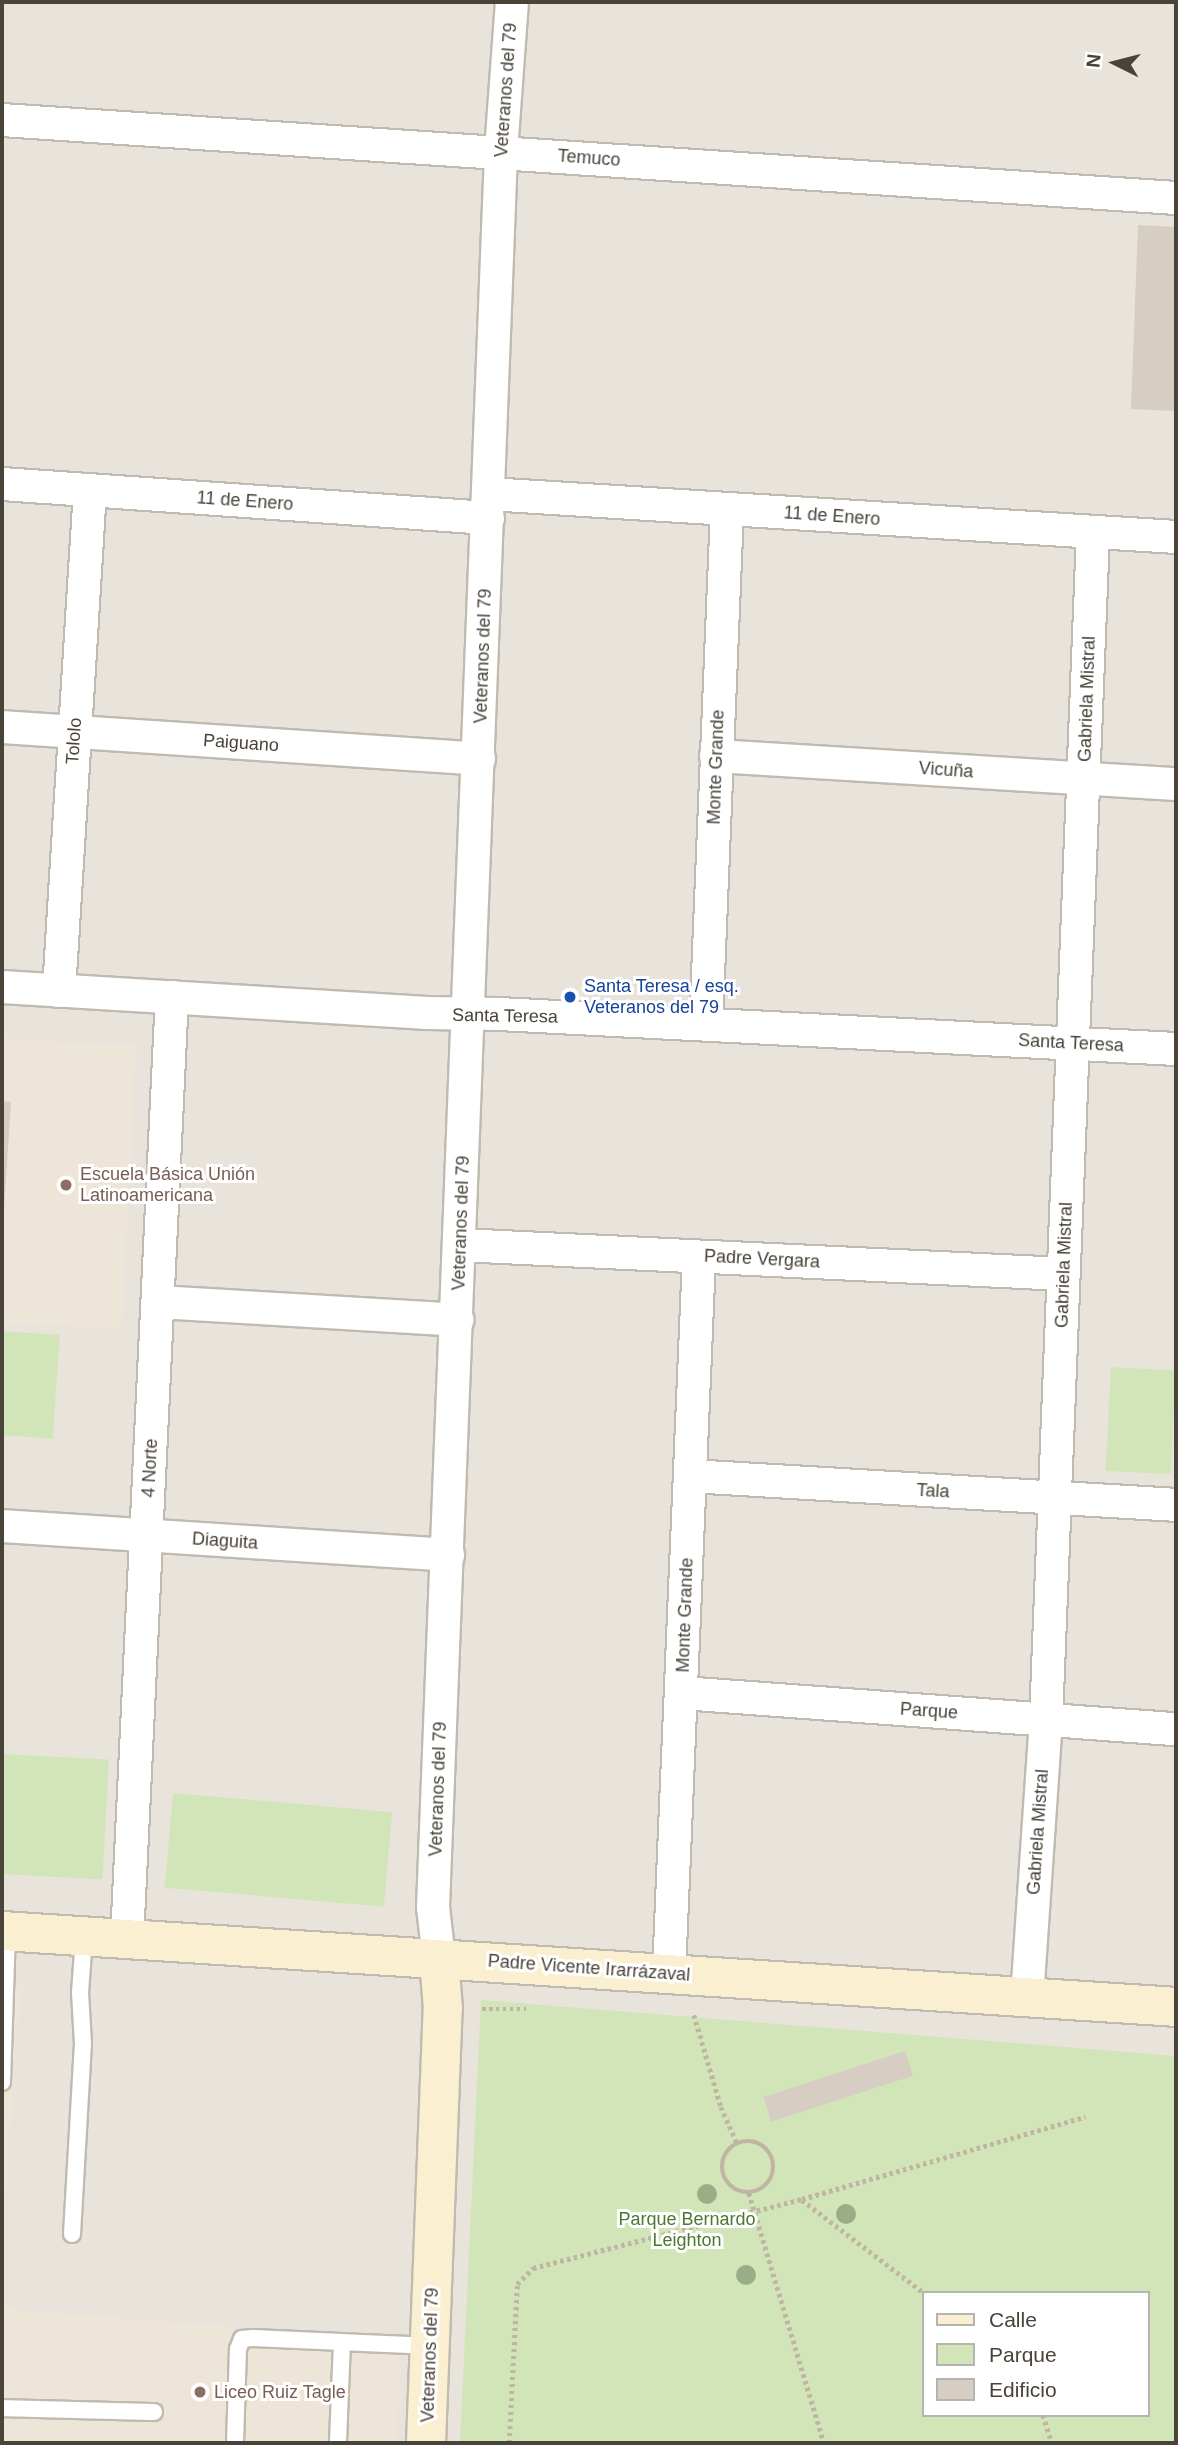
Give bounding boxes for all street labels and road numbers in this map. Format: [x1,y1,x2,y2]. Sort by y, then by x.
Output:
street label: Veteranos del 79 [491,22,521,158]
street label: Temuco [557,145,621,171]
street label: 11 de Enero [196,487,294,515]
street label: 11 de Enero [783,502,881,530]
street label: Veteranos del 79 [470,588,496,724]
street label: Gabriela Mistral [1074,636,1100,762]
street label: Monte Grande [703,709,729,825]
street label: Tololo [62,717,86,765]
street label: Paiguano [202,730,280,756]
street label: Vicuña [918,757,974,783]
street label: Santa Teresa [452,1004,558,1028]
street label: Santa Teresa [1017,1029,1125,1057]
street label: Veteranos del 79 [448,1155,474,1291]
street label: Gabriela Mistral [1051,1202,1077,1328]
street label: Padre Vergara [703,1245,821,1273]
street label: 4 Norte [138,1438,162,1498]
street label: Tala [916,1479,950,1503]
street label: Diaguita [191,1528,259,1554]
street label: Monte Grande [672,1557,698,1673]
street label: Parque [899,1698,959,1724]
street label: Veteranos del 79 [425,1721,451,1857]
street label: Gabriela Mistral [1023,1768,1053,1896]
street label: Padre Vicente Irarrázaval [487,1950,691,1986]
street label: Veteranos del 79 [417,2287,443,2423]

